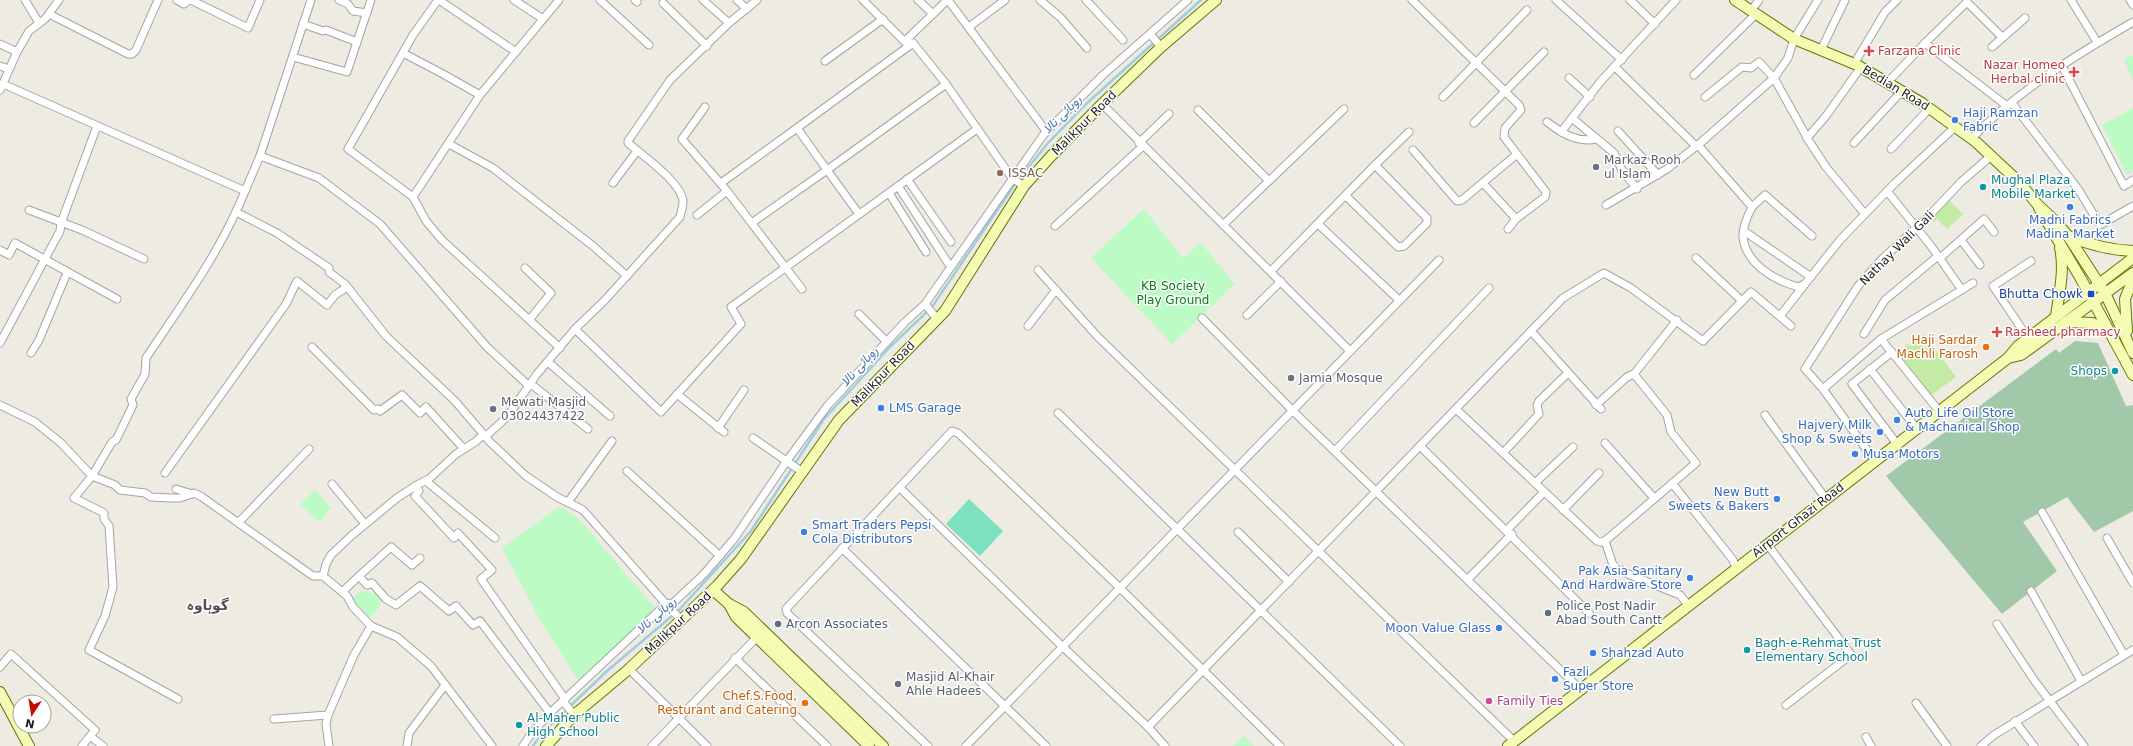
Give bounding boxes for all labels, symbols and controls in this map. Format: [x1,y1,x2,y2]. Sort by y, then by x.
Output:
place label: Farzana Clinic [1878,44,1961,58]
marker: Farzana Clinic [1863,45,1875,57]
place label: Nazar Homeo Herbal clinic [1983,58,2065,86]
street label: Bedian Road [1860,63,1932,113]
marker: Nazar Homeo Herbal clinic [2068,66,2080,78]
street label: Malikpur Road [1049,88,1119,158]
water label: روہائی نالا [1040,91,1085,137]
place label: Haji Ramzan Fabric [1963,106,2038,134]
marker: Haji Ramzan Fabric [1950,115,1960,125]
place label: Markaz Rooh ul Islam [1604,153,1681,181]
marker: Markaz Rooh ul Islam [1591,162,1601,172]
place label: ISSAC [1008,166,1043,180]
marker: ISSAC [995,168,1005,178]
place label: Mughal Plaza Mobile Market [1991,173,2076,201]
marker: Mughal Plaza Mobile Market [1978,182,1988,192]
marker: Madni Fabrics Madina Market [2065,202,2075,212]
street label: Nathay Wali Gali [1857,208,1937,288]
place label: Madni Fabrics Madina Market [2026,213,2115,241]
park label: KB Society Play Ground [1137,279,1209,307]
place label: Bhutta Chowk [1999,287,2083,301]
marker: Bhutta Chowk [2086,289,2096,299]
place label: Rasheed pharmacy [2005,325,2121,339]
marker: Rasheed pharmacy [1992,327,2002,337]
place label: Haji Sardar Machli Farosh [1897,333,1978,361]
street label: Malikpur Road [848,338,918,410]
marker: Haji Sardar Machli Farosh [1981,342,1991,352]
water label: روہائی نالا [837,343,882,390]
place label: Shops [2071,364,2107,378]
marker: Shops [2110,366,2120,376]
place label: Jamia Mosque [1298,371,1383,385]
marker: Jamia Mosque [1286,373,1296,383]
place label: Mewati Masjid 03024437422 [501,395,586,423]
place label: LMS Garage [889,401,961,415]
marker: LMS Garage [876,403,886,413]
marker: Mewati Masjid 03024437422 [488,404,498,414]
place label: Auto Life Oil Store & Machanical Shop [1905,406,2020,434]
marker: Auto Life Oil Store & Machanical Shop [1892,415,1902,425]
place label: Hajvery Milk Shop & Sweets [1782,418,1872,446]
marker: Hajvery Milk Shop & Sweets [1875,427,1885,437]
place label: Musa Motors [1863,447,1939,461]
marker: Musa Motors [1850,449,1860,459]
street label: Airport Ghazi Road [1749,480,1847,560]
place label: New Butt Sweets & Bakers [1668,485,1769,513]
marker: New Butt Sweets & Bakers [1772,494,1782,504]
place label: Smart Traders Pepsi Cola Distributors [812,518,931,546]
marker: Smart Traders Pepsi Cola Distributors [799,527,809,537]
place label: Pak Asia Sanitary And Hardware Store [1561,564,1682,592]
marker: Pak Asia Sanitary And Hardware Store [1685,573,1695,583]
street label: Malikpur Road [642,589,714,657]
water label: روہائی نالا [633,593,680,637]
district label: گوہاوہ [187,597,230,614]
place label: Police Post Nadir Abad South Cantt [1556,599,1662,627]
marker: Police Post Nadir Abad South Cantt [1543,608,1553,618]
place label: Arcon Associates [786,617,888,631]
marker: Arcon Associates [773,619,783,629]
place label: Moon Value Glass [1385,621,1491,635]
marker: Moon Value Glass [1494,623,1504,633]
place label: Bagh-e-Rehmat Trust Elementary School [1755,636,1882,664]
marker: Bagh-e-Rehmat Trust Elementary School [1742,645,1752,655]
place label: Shahzad Auto [1601,646,1684,660]
marker: Shahzad Auto [1588,648,1598,658]
place label: Fazli Super Store [1563,665,1634,693]
place label: Masjid Al-Khair Ahle Hadees [906,670,995,698]
marker: Fazli Super Store [1550,674,1560,684]
marker: Masjid Al-Khair Ahle Hadees [893,679,903,689]
place label: Chef.S.Food, Resturant and Catering [657,689,797,717]
north arrow [12,694,52,734]
place label: Family Ties [1497,694,1563,708]
marker: Family Ties [1484,696,1494,706]
marker: Chef.S.Food, Resturant and Catering [800,698,810,708]
place label: Al-Maher Public High School [527,711,620,739]
text: N [24,716,36,731]
marker: Al-Maher Public High School [514,720,524,730]

